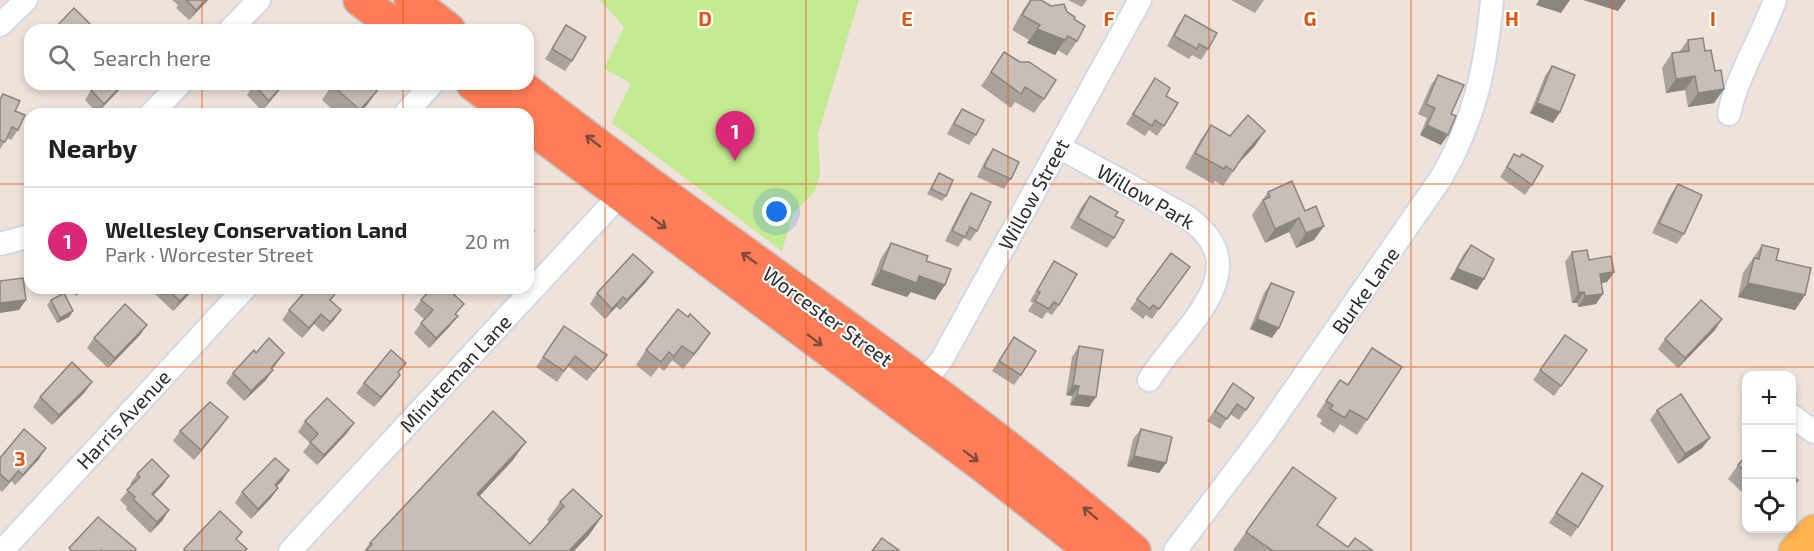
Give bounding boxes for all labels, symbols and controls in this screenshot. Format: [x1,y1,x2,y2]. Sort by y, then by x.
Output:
text: D [698,6,712,30]
text: E [901,6,913,30]
text: F [1103,6,1115,30]
text: G [1304,6,1316,30]
text: H [1505,6,1519,30]
text: I [1710,6,1716,30]
search box [24,24,534,90]
icon: search [45,41,78,74]
text: Search here [93,44,211,70]
pin: 1 [716,112,754,161]
text: Nearby [48,132,137,163]
one-way arrow [585,134,601,147]
street label: Willow Street [993,134,1074,254]
street label: Willow Park [1093,158,1199,234]
your location [762,197,791,226]
text: Wellesley Conservation Land [105,216,407,242]
one-way arrow [651,216,667,229]
text: 1 [63,229,72,253]
text: 20 m [465,229,510,253]
text: Park · Worcester Street [105,242,313,266]
street label: Burke Lane [1326,242,1404,338]
one-way arrow [741,251,757,264]
street label: Worcester Street [759,261,898,371]
street label: Minuteman Lane [394,309,516,437]
one-way arrow [807,333,823,346]
street label: Harris Avenue [71,365,175,473]
map controls [1742,371,1796,533]
button: + [1742,371,1796,425]
button: − [1742,425,1796,479]
text: 3 [14,446,26,470]
one-way arrow [963,450,979,463]
button: locate [1742,479,1796,533]
one-way arrow [1082,507,1098,520]

